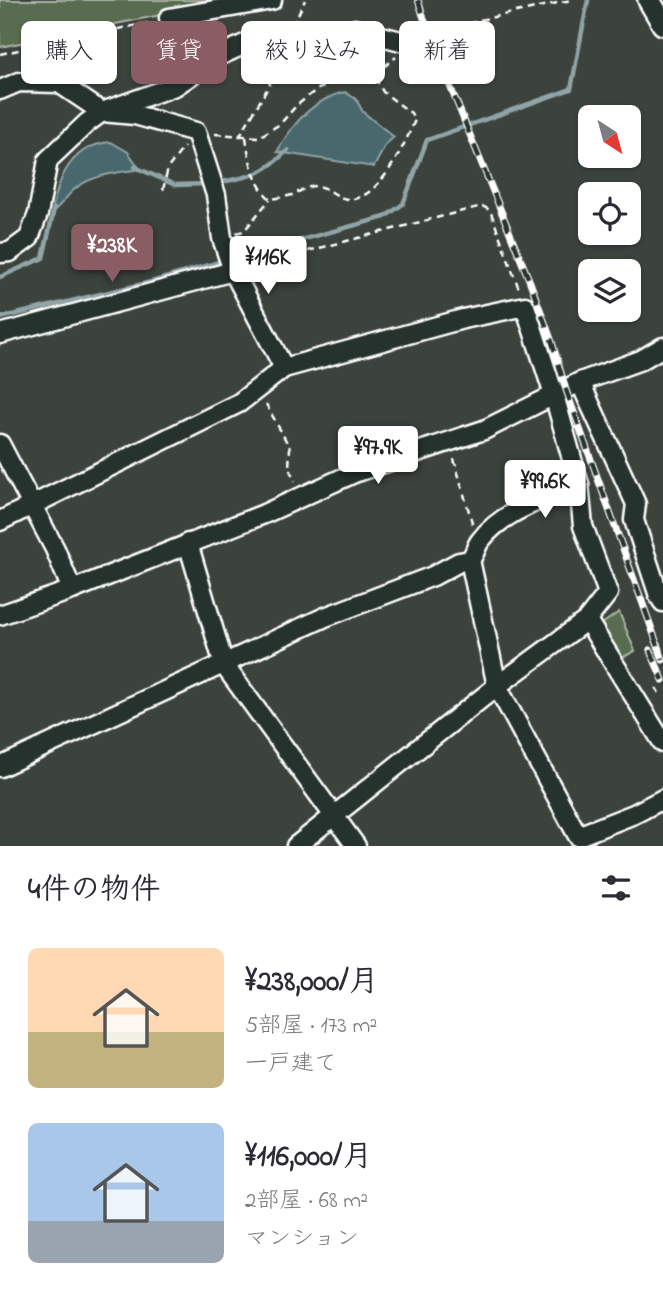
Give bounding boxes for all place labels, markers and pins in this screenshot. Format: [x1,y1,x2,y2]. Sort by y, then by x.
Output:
pin: ¥238K [63,224,161,284]
pin: ¥116K [219,236,317,296]
pin: ¥97.9K [321,426,435,486]
pin: ¥99.6K [488,461,602,520]

